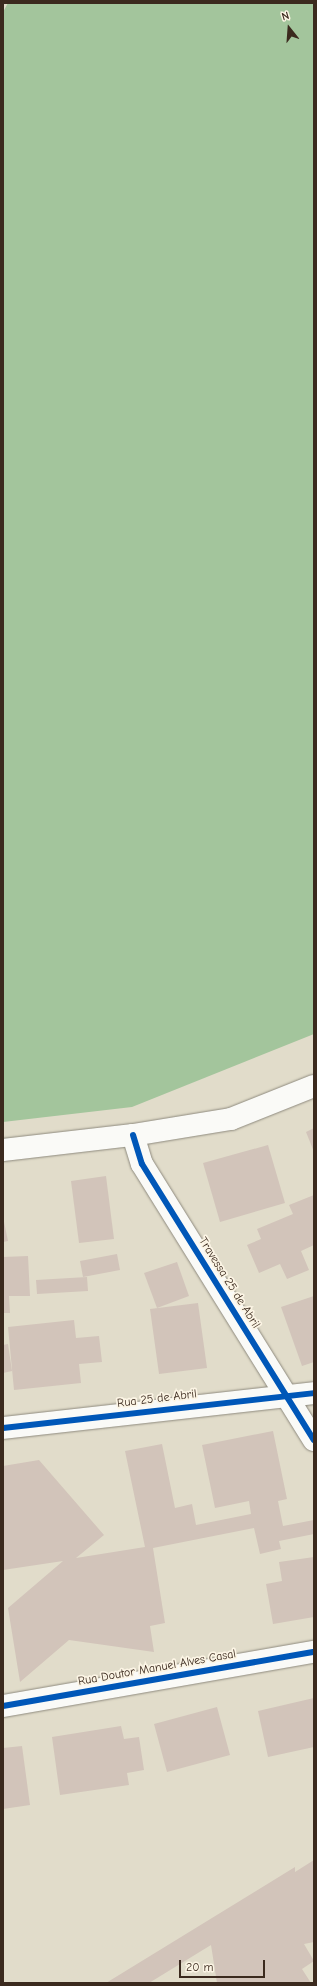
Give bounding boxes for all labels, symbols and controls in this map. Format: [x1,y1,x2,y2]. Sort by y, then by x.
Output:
north arrow [269,8,309,48]
text: N [280,9,291,23]
street label: Travessa 25 de Abril [195,1235,263,1331]
street label: Rua 25 de Abril [116,1387,198,1411]
street label: Rua Doutor Manuel Alves Casal [77,1647,237,1689]
scale bar [181,1952,267,1978]
text: 20 m [186,1960,214,1974]

